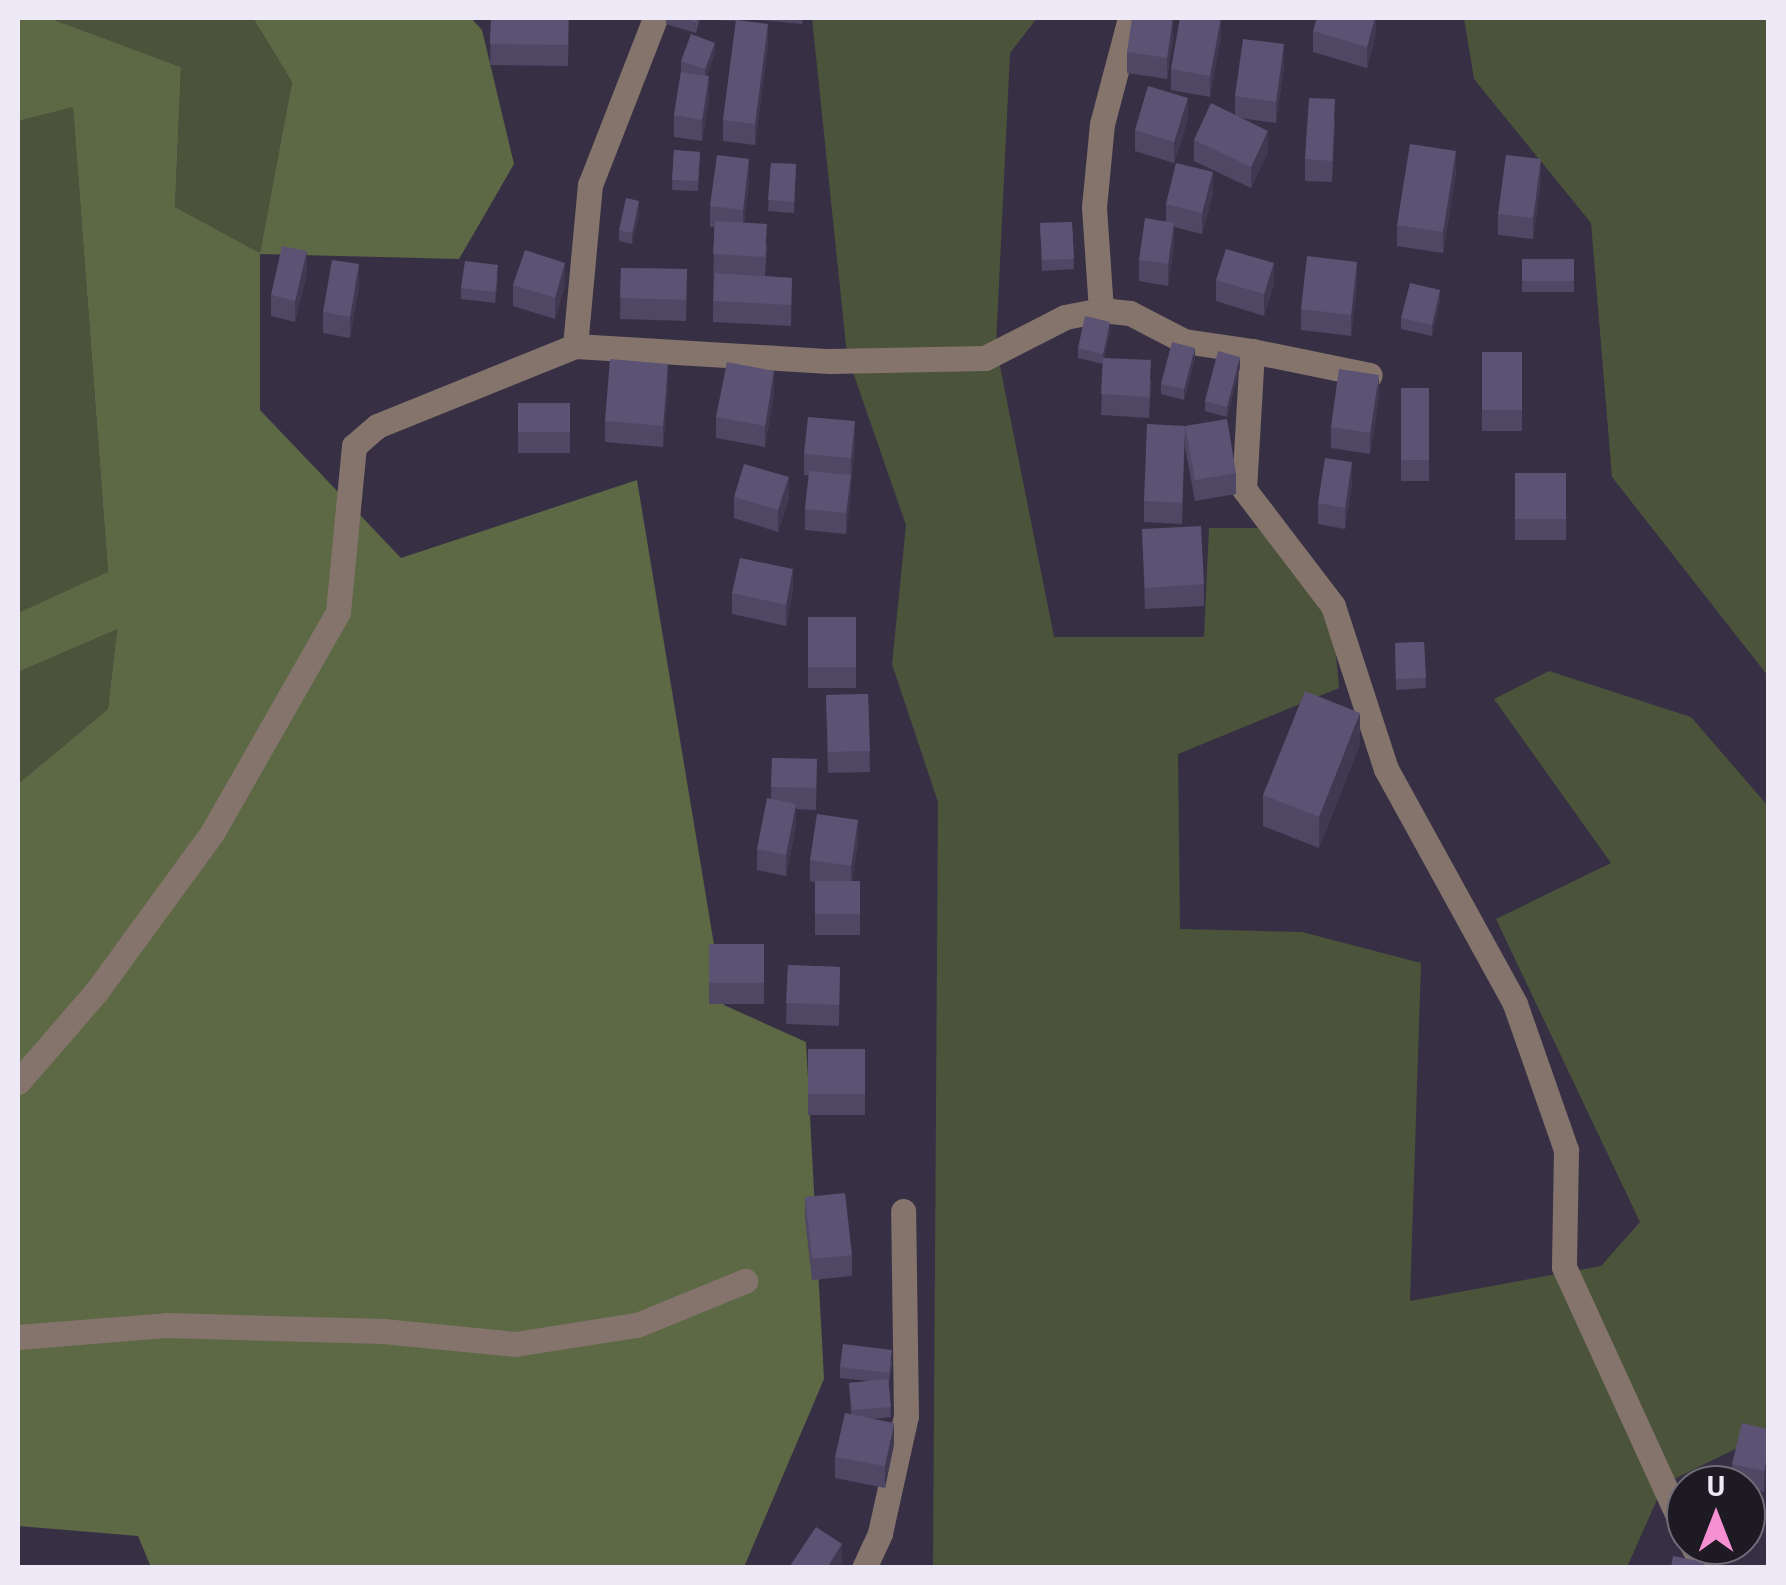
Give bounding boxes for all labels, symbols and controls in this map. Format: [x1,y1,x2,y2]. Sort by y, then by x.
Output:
north arrow [1666,1465,1766,1565]
text: U [1707,1470,1725,1503]

